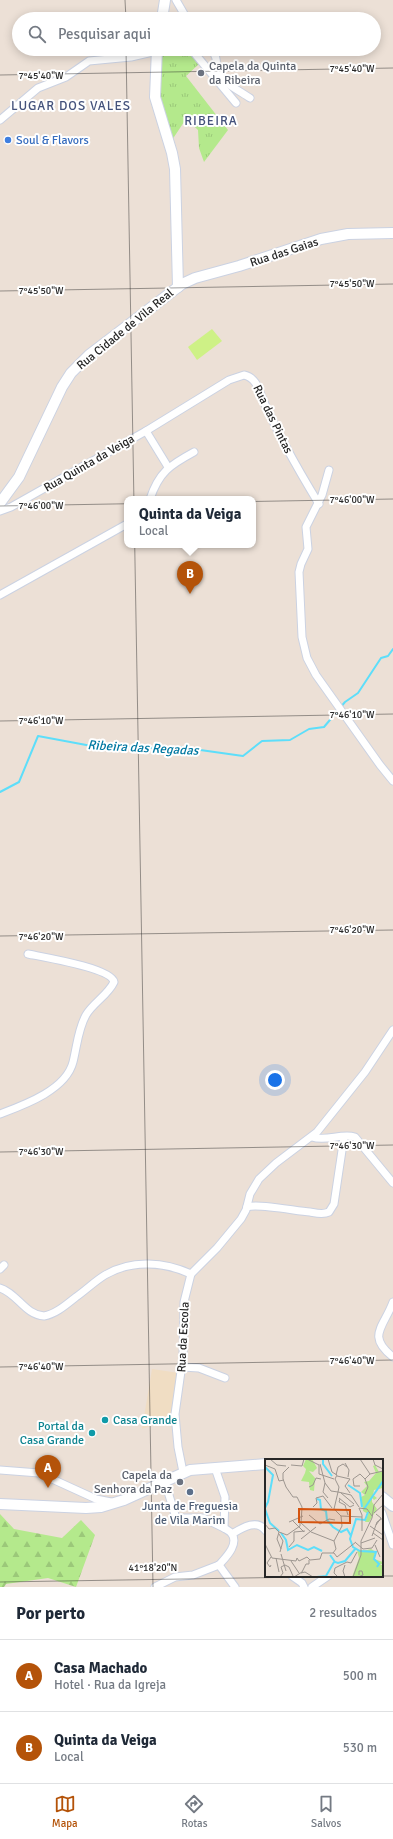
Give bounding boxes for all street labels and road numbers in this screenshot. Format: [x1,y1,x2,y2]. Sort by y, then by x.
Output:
street label: Rua das Gaias [248,234,320,271]
street label: Rua Cidade de Vila Real [74,285,177,373]
street label: Rua das Pintas [249,382,296,456]
street label: Rua Quinta da Veiga [41,431,137,496]
street label: Rua da Escola [174,1301,193,1373]

